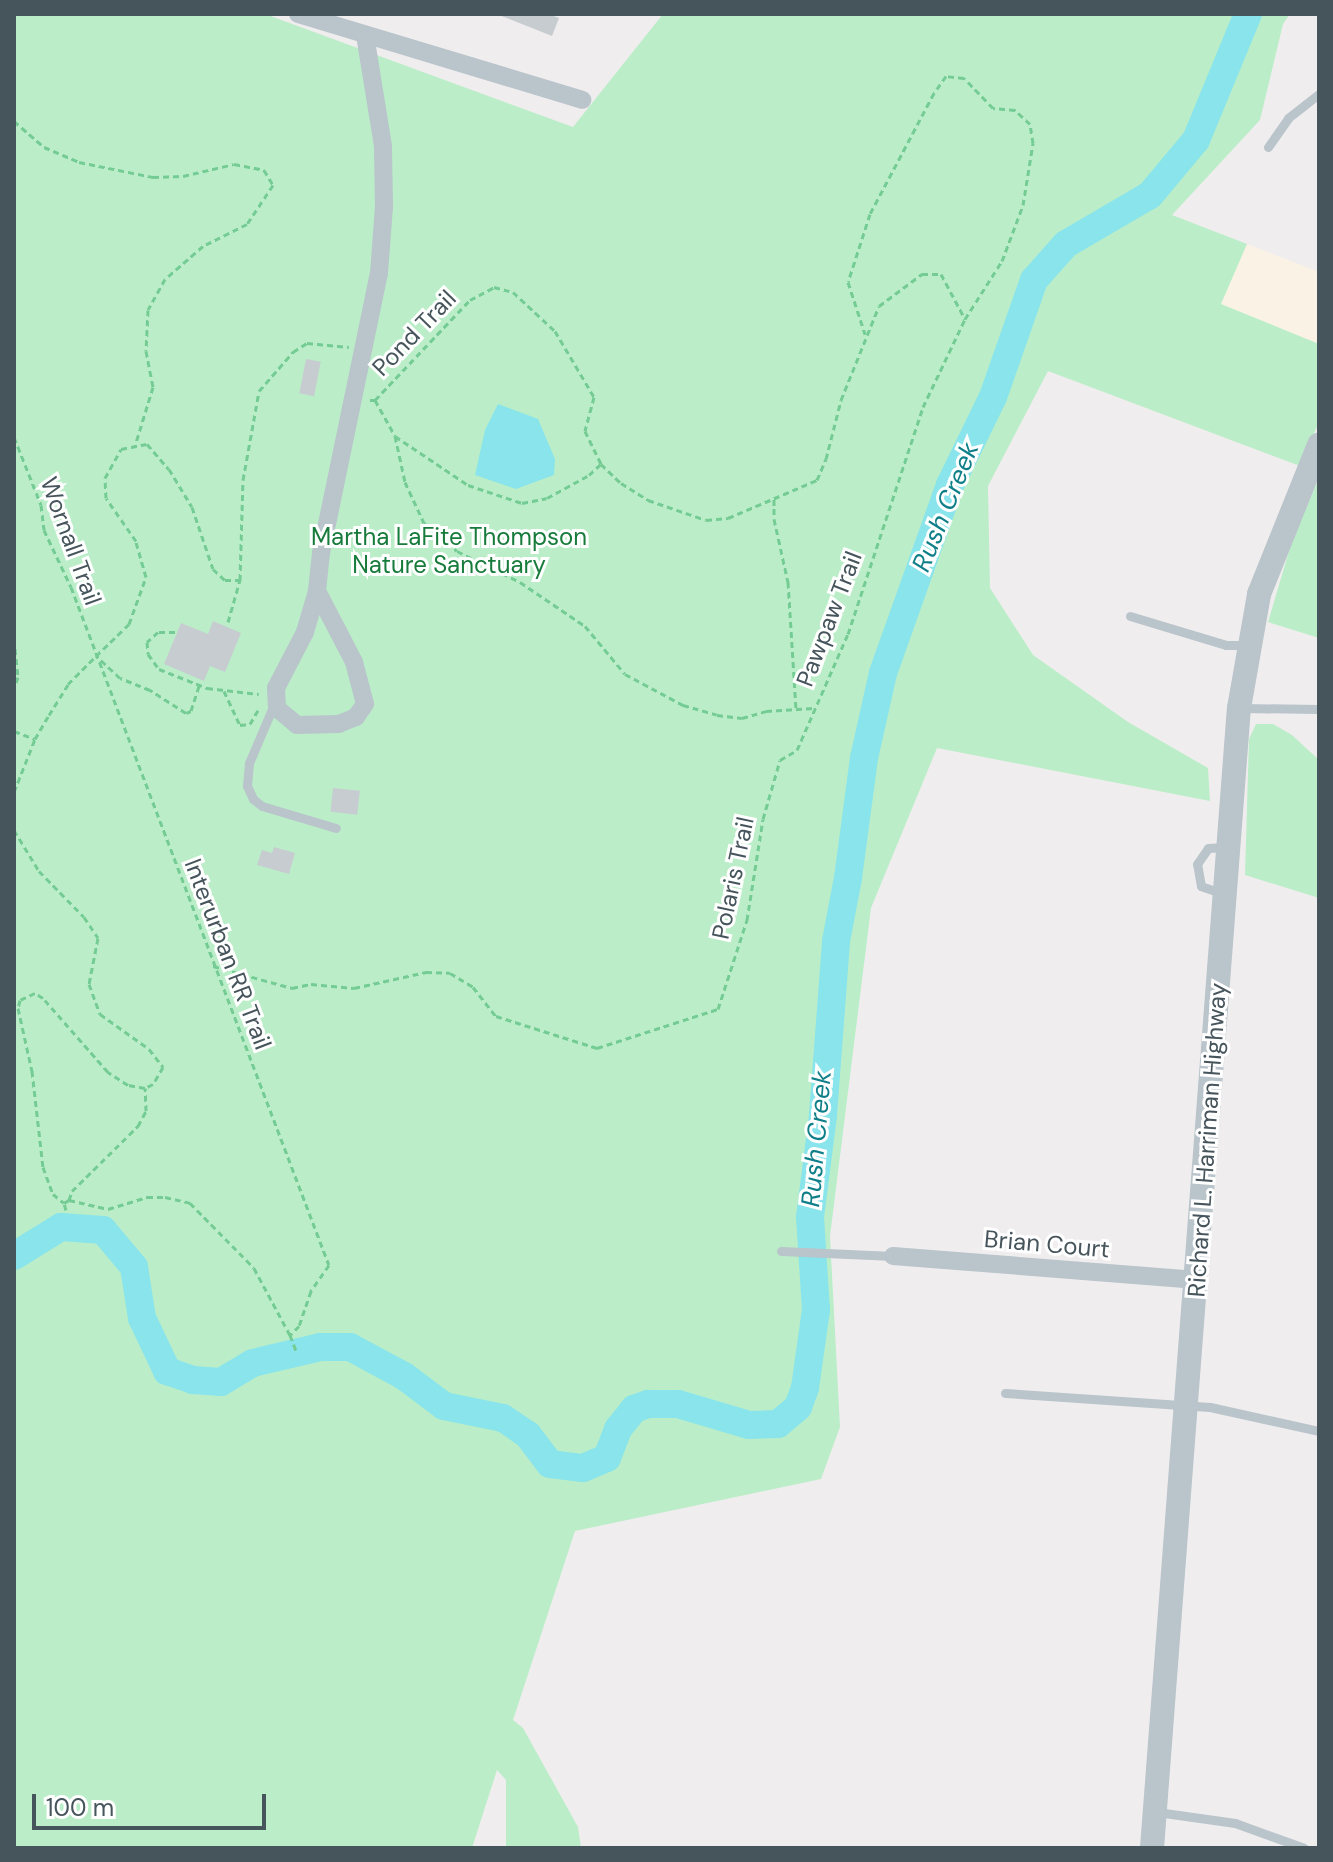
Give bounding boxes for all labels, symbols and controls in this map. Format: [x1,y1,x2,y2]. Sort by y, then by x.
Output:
street label: Pond Trail [366,284,462,382]
water label: Rush Creek [906,438,986,576]
street label: Wornall Trail [35,473,107,609]
park label: Martha LaFite Thompson Nature Sanctuary [311,523,587,579]
street label: Pawpaw Trail [790,547,868,691]
street label: Polaris Trail [706,814,760,942]
street label: Interurban RR Trail [178,855,278,1053]
street label: Richard L. Harriman Highway [1182,982,1232,1298]
water label: Rush Creek [795,1070,839,1208]
street label: Brian Court [983,1224,1111,1264]
scale bar [36,1778,270,1828]
text: 100 m [46,1792,114,1823]

